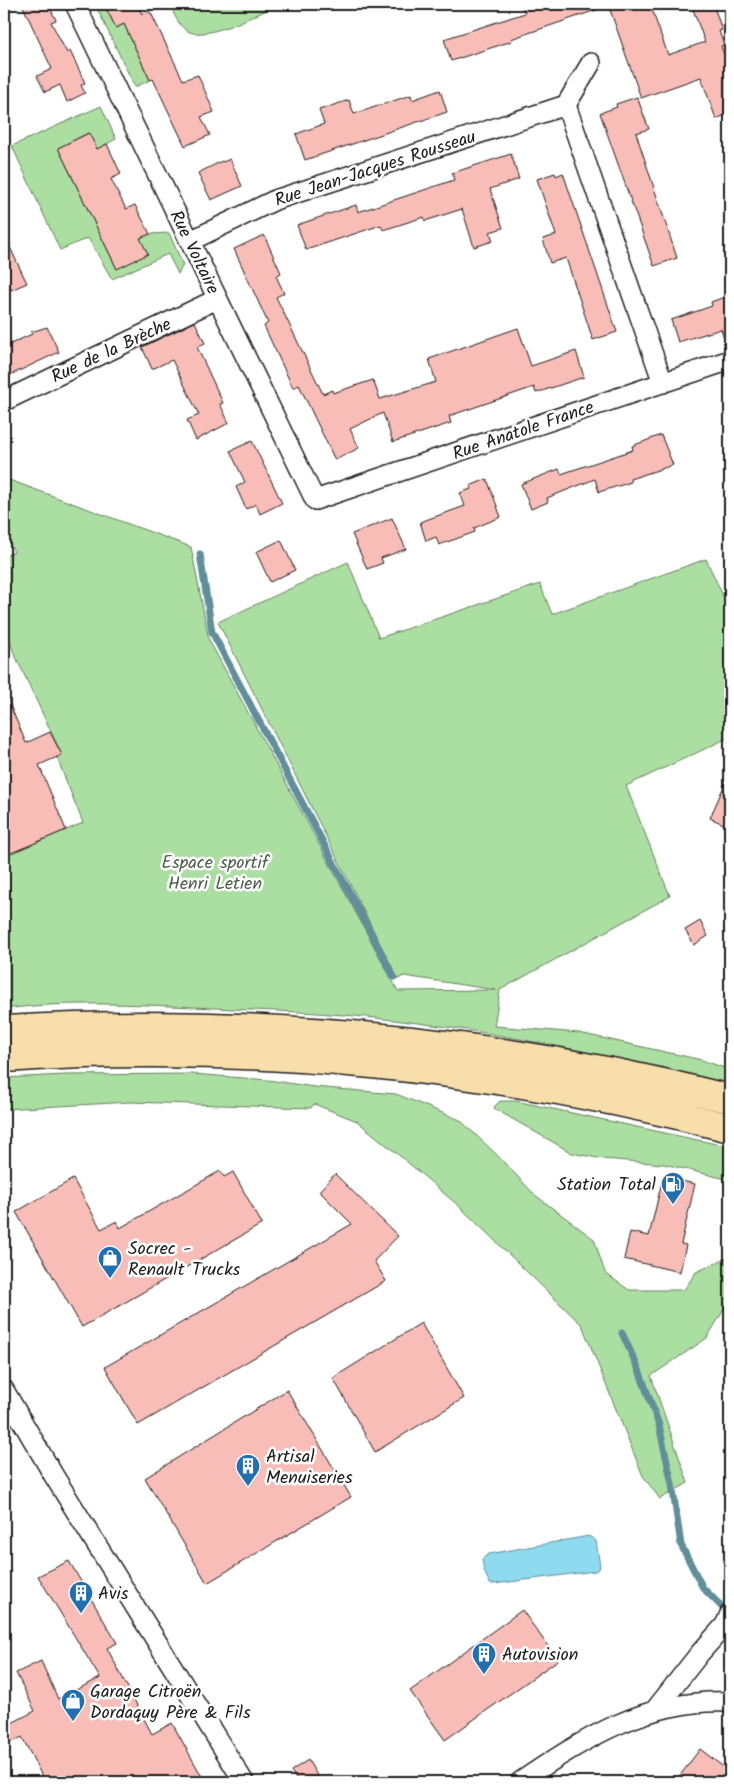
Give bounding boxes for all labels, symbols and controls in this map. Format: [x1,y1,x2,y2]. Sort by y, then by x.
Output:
street label: Rue Jean-Jacques Rousseau [271,123,480,216]
street label: Rue Voltaire [161,206,226,300]
street label: Rue de la Brèche [47,311,177,392]
street label: Rue Anatole France [449,394,598,469]
park label: Espace sportif Henri Letien [162,849,271,899]
place label: Station Total [557,1171,657,1200]
fuel station icon: Station Total [660,1171,686,1205]
place label: Socrec - Renault Trucks [128,1235,241,1285]
shop icon: Socrec - Renault Trucks [97,1245,123,1279]
place label: Artisal Menuiseries [266,1443,353,1493]
building icon: Artisal Menuiseries [235,1453,261,1487]
building icon: Avis [68,1580,94,1614]
place label: Avis [98,1580,129,1609]
building icon: Autovision [471,1641,497,1675]
place label: Autovision [502,1641,578,1670]
place label: Garage Citroën Dordaquy Père & Fils [90,1678,251,1728]
shop icon: Garage Citroën Dordaquy Père & Fils [60,1688,86,1722]

